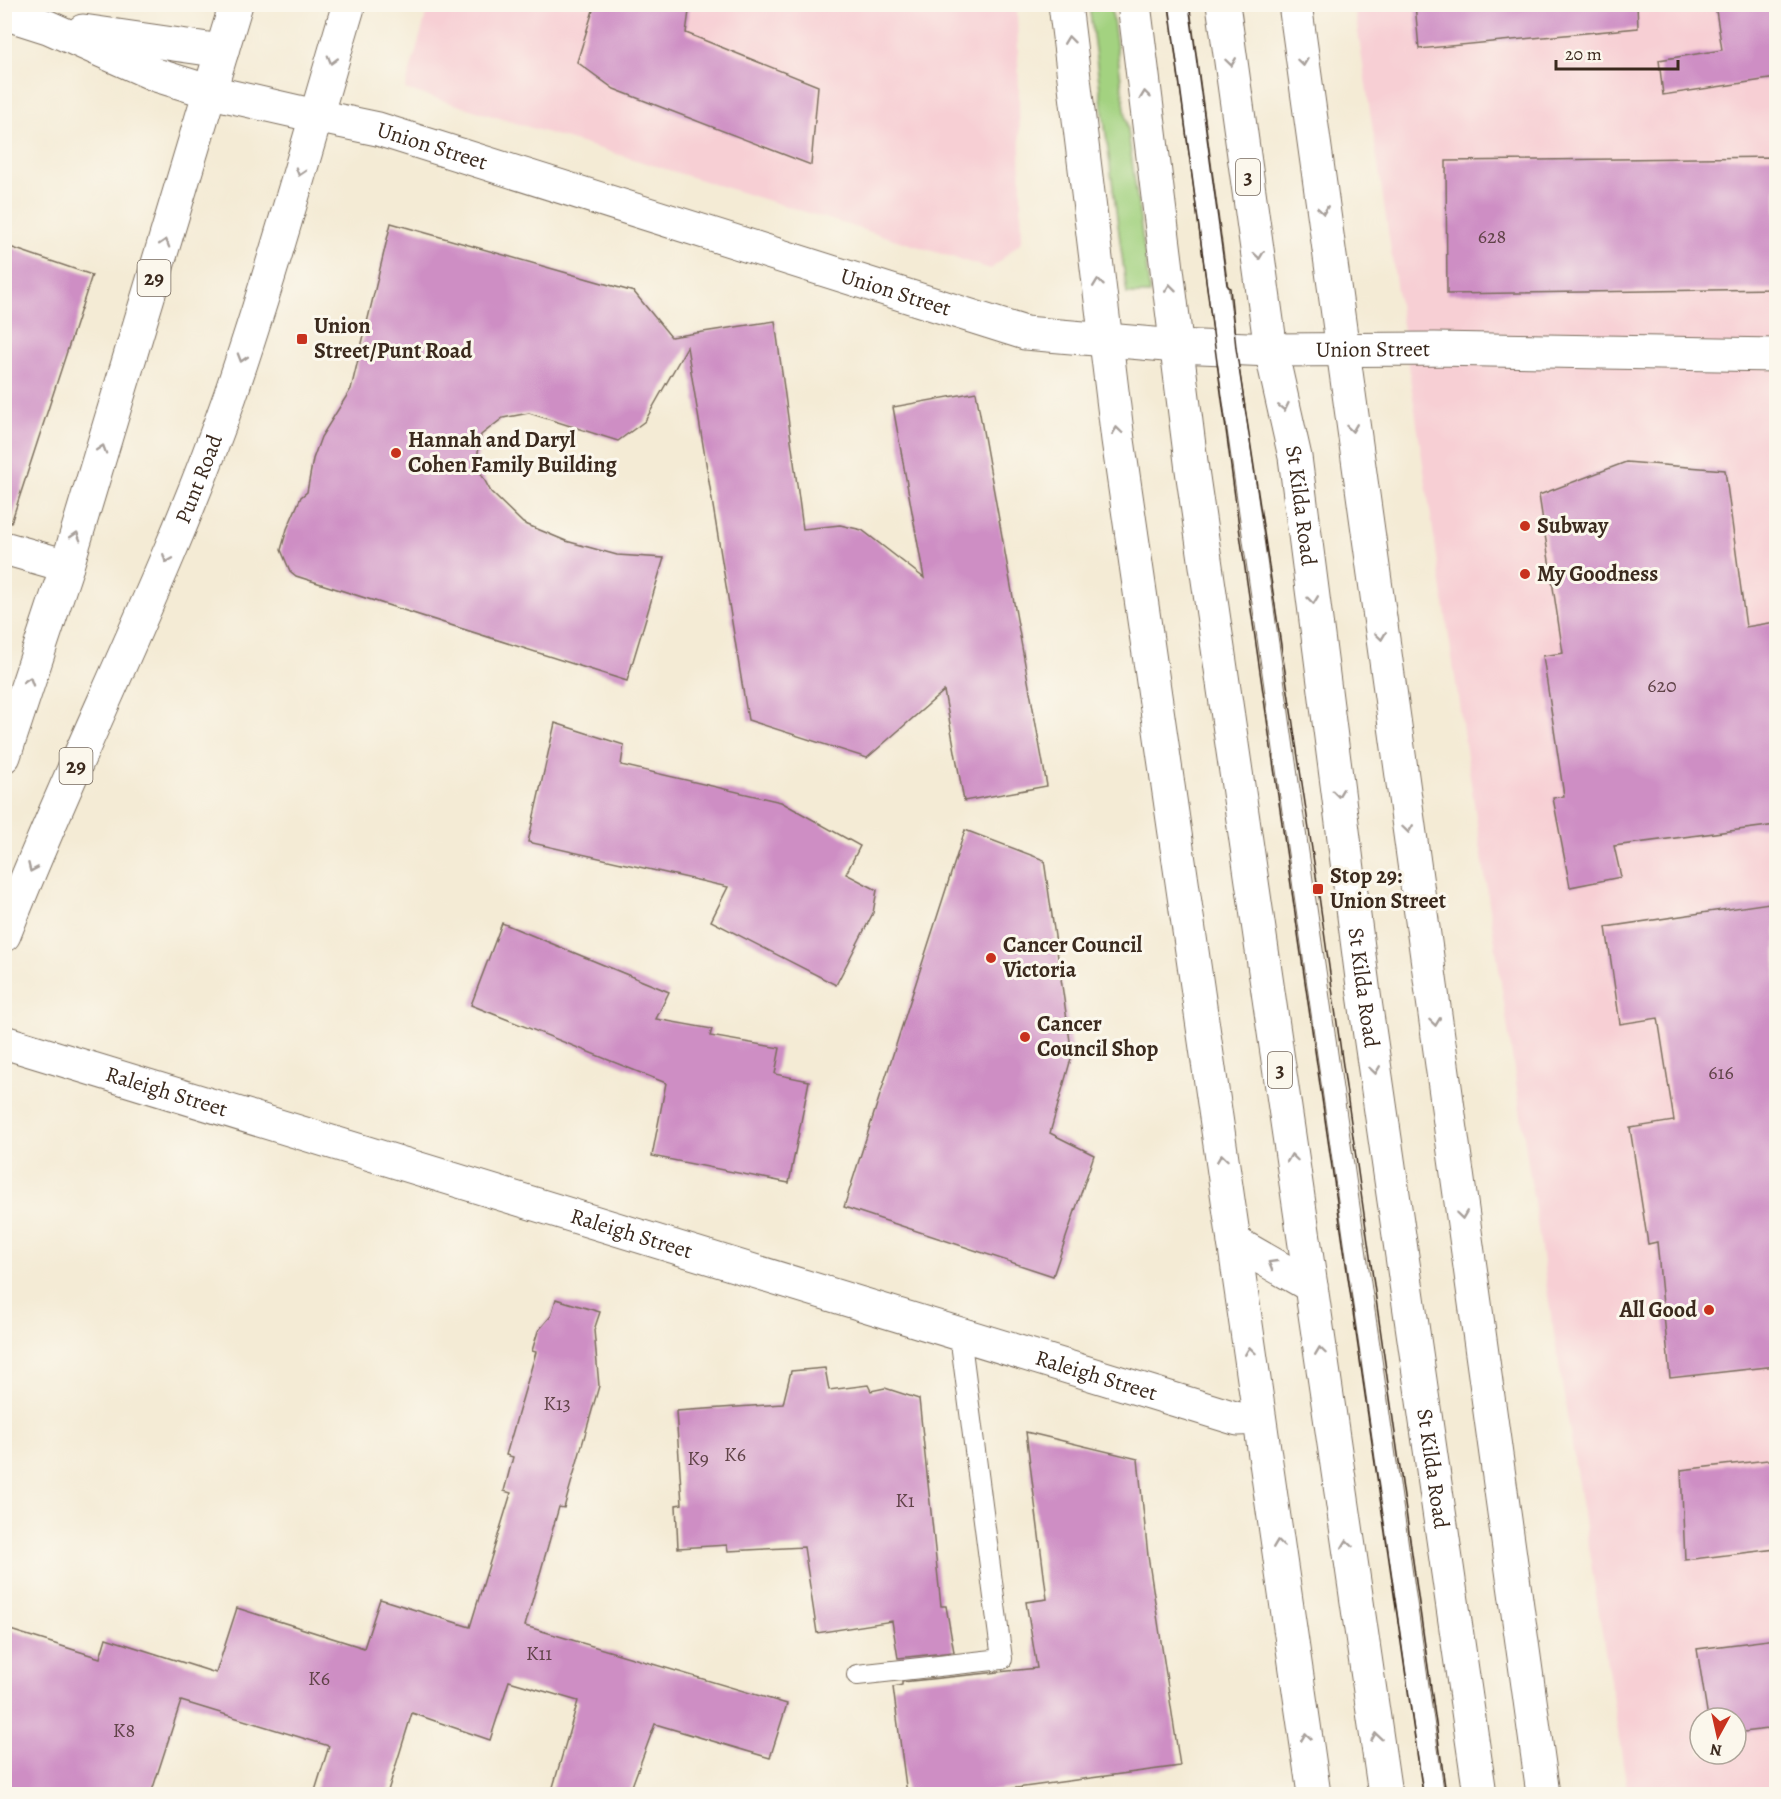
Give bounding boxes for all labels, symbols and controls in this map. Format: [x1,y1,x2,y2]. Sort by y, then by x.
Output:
scale bar [1556,33,1678,71]
one-way arrow [1064,35,1076,45]
text: 20 m [1565,42,1602,66]
one-way arrow [327,55,340,65]
one-way arrow [1225,58,1237,67]
one-way arrow [1296,58,1309,67]
one-way arrow [1139,90,1152,99]
street label: Union Street [373,115,491,178]
road number: 3 [1236,159,1260,195]
one-way arrow [295,166,307,177]
one-way arrow [1316,205,1329,214]
house number: 628 [1478,223,1506,250]
one-way arrow [158,238,170,249]
one-way arrow [1252,251,1264,260]
road number: 29 [138,260,170,296]
street label: Union Street [836,261,955,324]
one-way arrow [1092,279,1105,288]
one-way arrow [1164,283,1176,293]
place label: Union Street/Punt Road [314,311,472,366]
marker: Union Street/Punt Road [295,332,309,346]
street label: Union Street [1316,334,1430,365]
one-way arrow [237,352,249,363]
one-way arrow [1276,402,1289,412]
one-way arrow [1346,423,1358,433]
place label: Hannah and Daryl Cohen Family Building [408,425,618,480]
one-way arrow [1112,427,1124,436]
street label: Punt Road [168,430,230,528]
street label: St Kilda Road [1278,443,1324,568]
one-way arrow [95,444,107,455]
marker: Hannah and Daryl Cohen Family Building [389,446,403,460]
place label: Subway [1537,511,1609,541]
marker: Subway [1518,519,1532,533]
one-way arrow [69,531,81,542]
one-way arrow [162,552,174,563]
place label: My Goodness [1537,559,1658,589]
marker: My Goodness [1518,567,1532,581]
one-way arrow [1306,595,1319,605]
one-way arrow [1374,631,1387,641]
house number: 620 [1647,672,1677,699]
one-way arrow [22,676,35,687]
road number: 29 [60,748,92,784]
one-way arrow [1331,789,1344,798]
one-way arrow [1401,825,1413,834]
place label: Stop 29: Union Street [1330,861,1447,916]
one-way arrow [27,862,39,873]
marker: Stop 29: Union Street [1311,882,1325,896]
street label: St Kilda Road [1341,926,1387,1050]
place label: Cancer Council Victoria [1002,930,1143,985]
marker: Cancer Council Victoria [984,951,998,965]
place label: Cancer Council Shop [1037,1009,1158,1064]
one-way arrow [1429,1018,1441,1027]
marker: Cancer Council Shop [1018,1030,1032,1044]
road number: 3 [1268,1052,1292,1088]
street label: Raleigh Street [102,1059,231,1124]
house number: 616 [1708,1059,1734,1086]
one-way arrow [1369,1065,1381,1075]
one-way arrow [1216,1153,1228,1162]
one-way arrow [1287,1153,1299,1162]
street label: Raleigh Street [567,1201,696,1266]
one-way arrow [1456,1211,1468,1220]
one-way arrow [1268,1260,1278,1271]
place label: All Good [1618,1295,1697,1325]
marker: All Good [1702,1303,1716,1317]
street label: Raleigh Street [1032,1343,1161,1408]
one-way arrow [1244,1346,1256,1355]
one-way arrow [1314,1346,1326,1355]
house number: K13 [543,1390,571,1417]
street label: St Kilda Road [1409,1407,1456,1531]
house number: K6 [724,1441,746,1468]
house number: K9 [687,1445,709,1472]
house number: K1 [895,1487,915,1514]
one-way arrow [1272,1539,1284,1548]
one-way arrow [1342,1539,1354,1548]
house number: K11 [526,1640,552,1667]
house number: K6 [308,1665,330,1692]
north arrow [1688,1706,1748,1766]
house number: K8 [113,1717,135,1744]
one-way arrow [1300,1732,1312,1741]
one-way arrow [1370,1732,1382,1741]
text: N [1708,1738,1723,1762]

